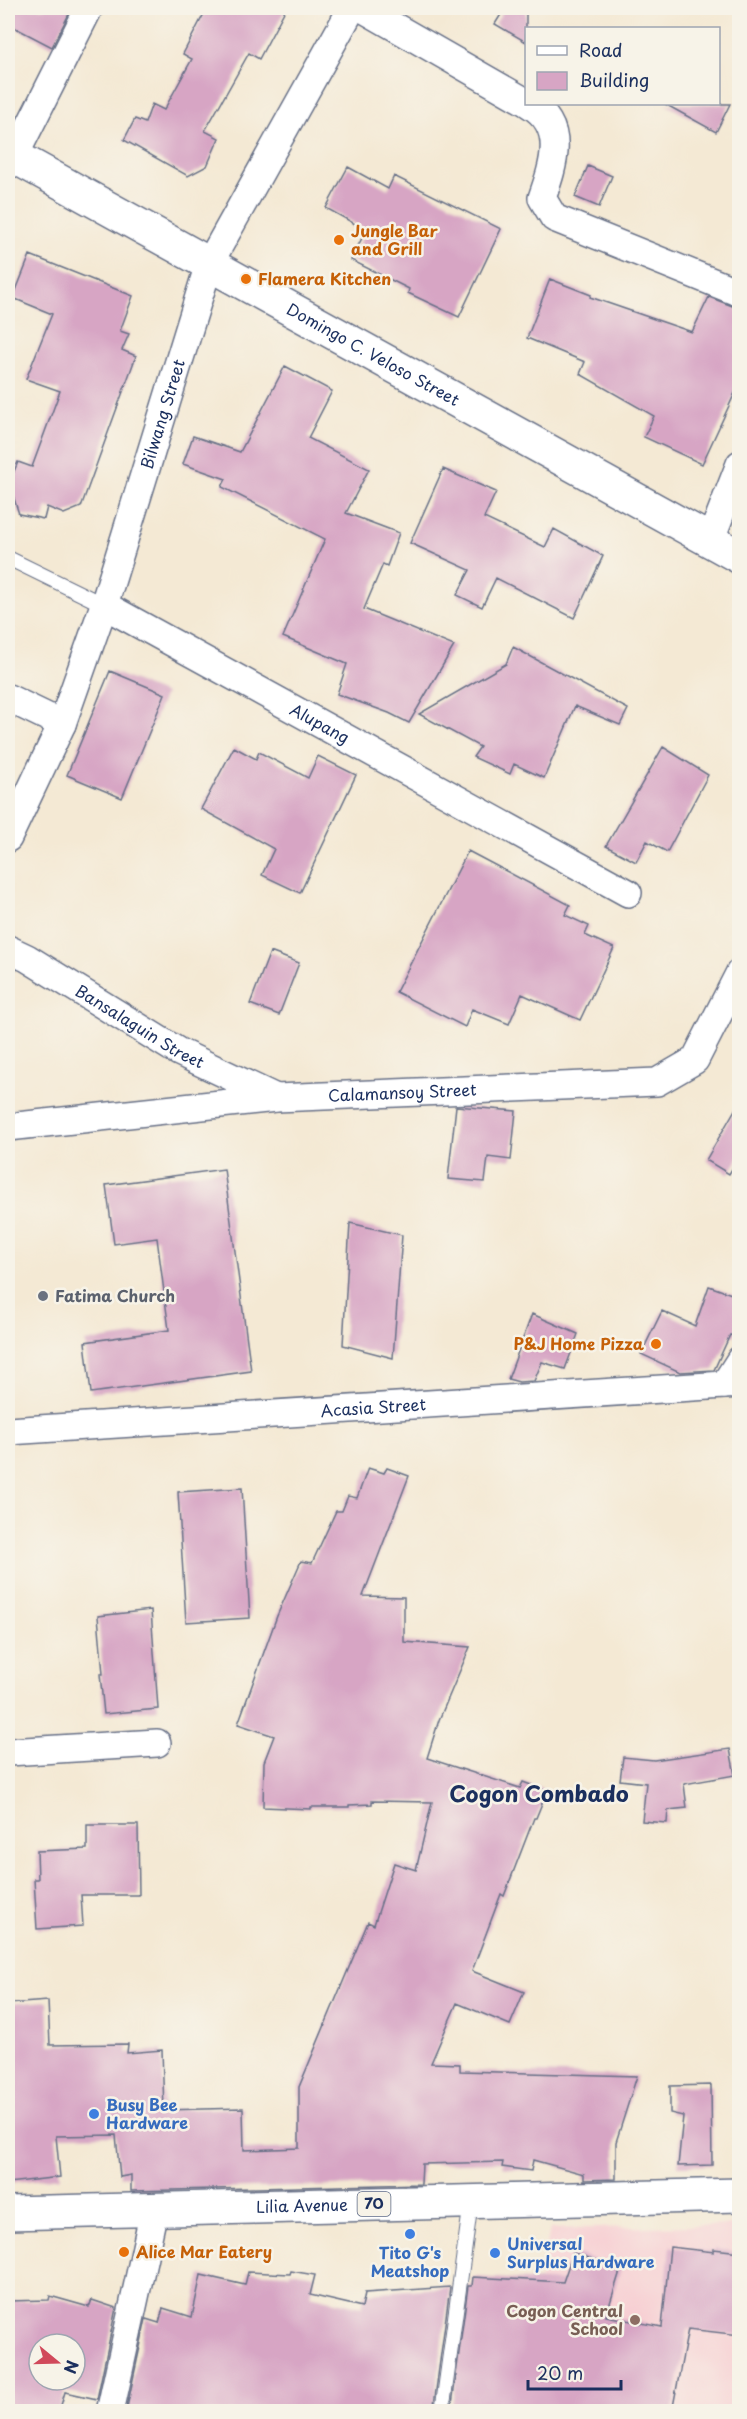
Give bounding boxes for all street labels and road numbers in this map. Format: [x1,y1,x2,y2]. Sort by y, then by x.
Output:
street label: Domingo C. Veloso Street [283,296,465,411]
street label: Bilwang Street [134,356,190,472]
street label: Alupang [286,697,354,749]
street label: Bansalaguin Street [71,978,209,1074]
street label: Calamansoy Street [327,1077,478,1107]
street label: Acasia Street [320,1391,427,1422]
street label: Lilia Avenue [256,2192,348,2218]
road number: 70 [358,2192,391,2216]

